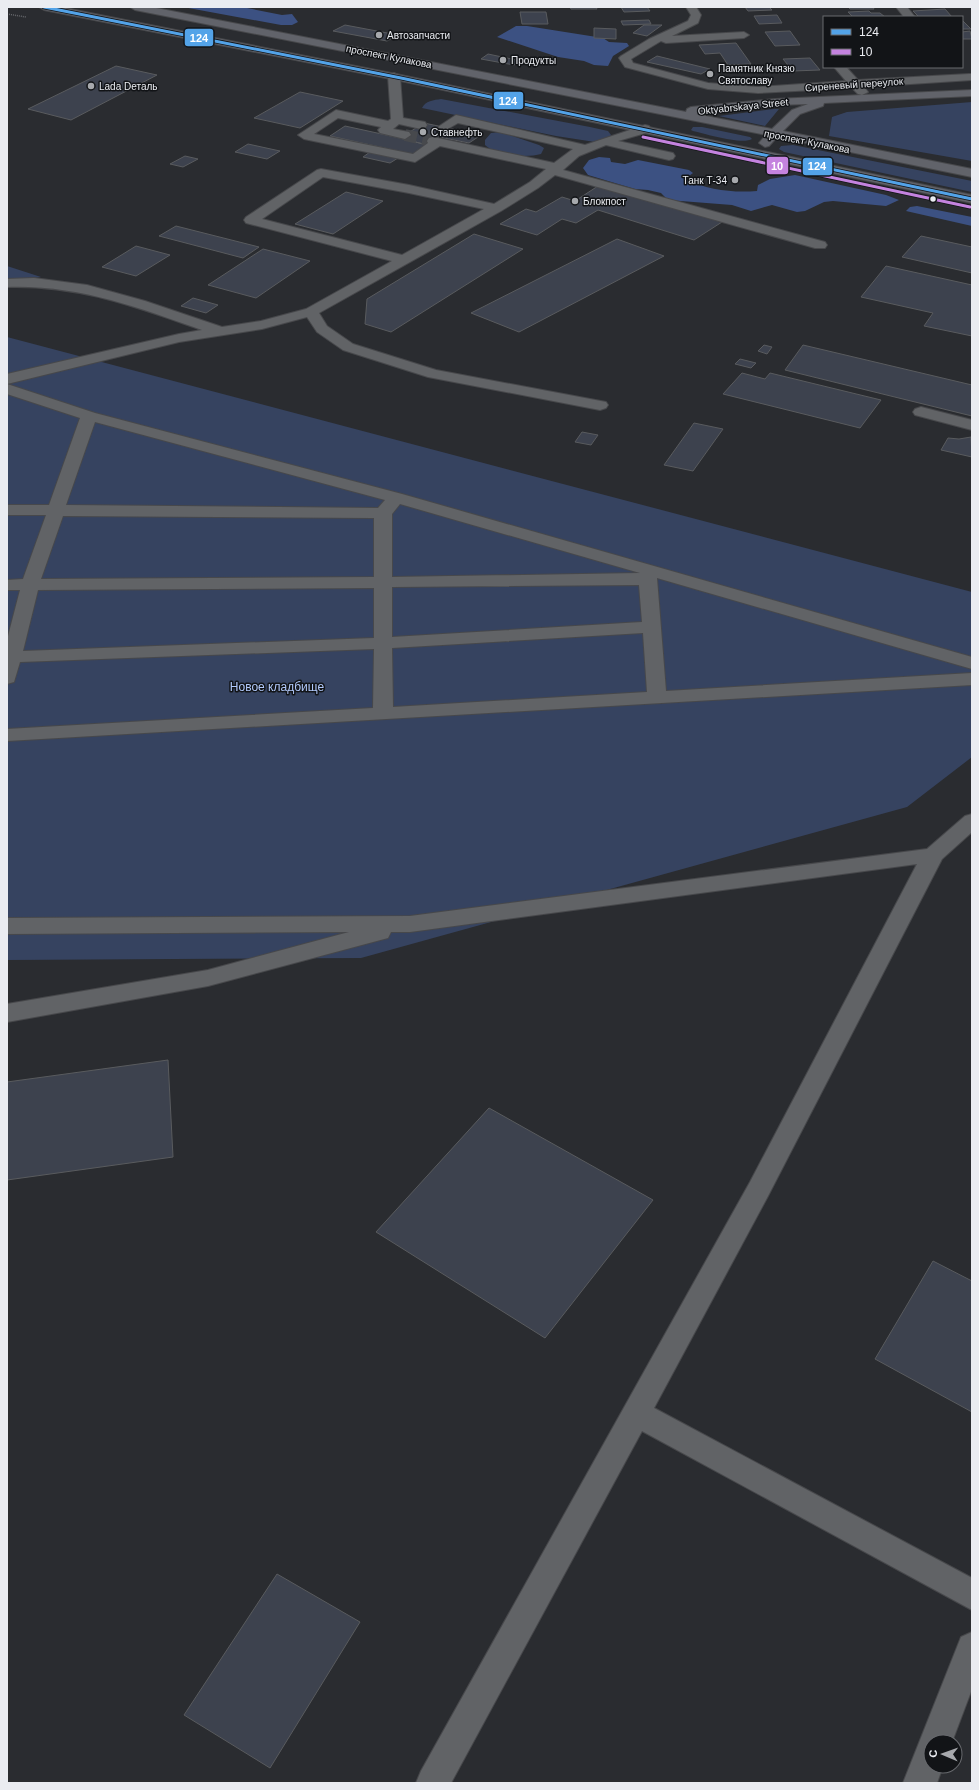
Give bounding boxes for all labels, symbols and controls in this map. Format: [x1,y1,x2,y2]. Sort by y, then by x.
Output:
legend [823,16,963,68]
text: 124 [859,25,879,39]
line badge: 124 [184,28,214,47]
marker: Автозапчасти [374,30,384,40]
place label: Автозапчасти [387,30,450,41]
text: 124 [190,32,209,44]
street label: проспект Кулакова [345,43,433,70]
text: 10 [859,45,873,59]
marker: Продукты [498,55,508,65]
place label: Продукты [511,55,556,66]
place label: Памятник Князю Святославу [718,63,795,86]
marker: Памятник Князю Святославу [705,69,715,79]
street label: Сиреневый переулок [805,76,904,93]
marker: Lada Dеталь [86,81,96,91]
place label: Lada Dеталь [99,81,158,92]
line badge: 124 [493,91,524,110]
text: 124 [499,95,518,107]
street label: Oktyabrskaya Street [697,96,789,117]
marker: Ставнефть [418,127,428,137]
place label: Ставнефть [431,127,482,138]
street label: проспект Кулакова [763,128,851,155]
line badge: 10 [766,156,789,175]
line badge: 124 [802,157,833,176]
text: 10 [771,160,783,172]
text: 124 [808,160,827,172]
place label: Танк Т-34 [683,175,727,186]
marker: Танк Т-34 [730,175,740,185]
unlabelled marker [928,194,938,204]
marker: Блокпост [570,196,580,206]
place label: Блокпост [583,196,626,207]
park label: Новое кладбище [230,680,324,694]
north arrow [923,1734,963,1774]
text: С [927,1749,939,1758]

